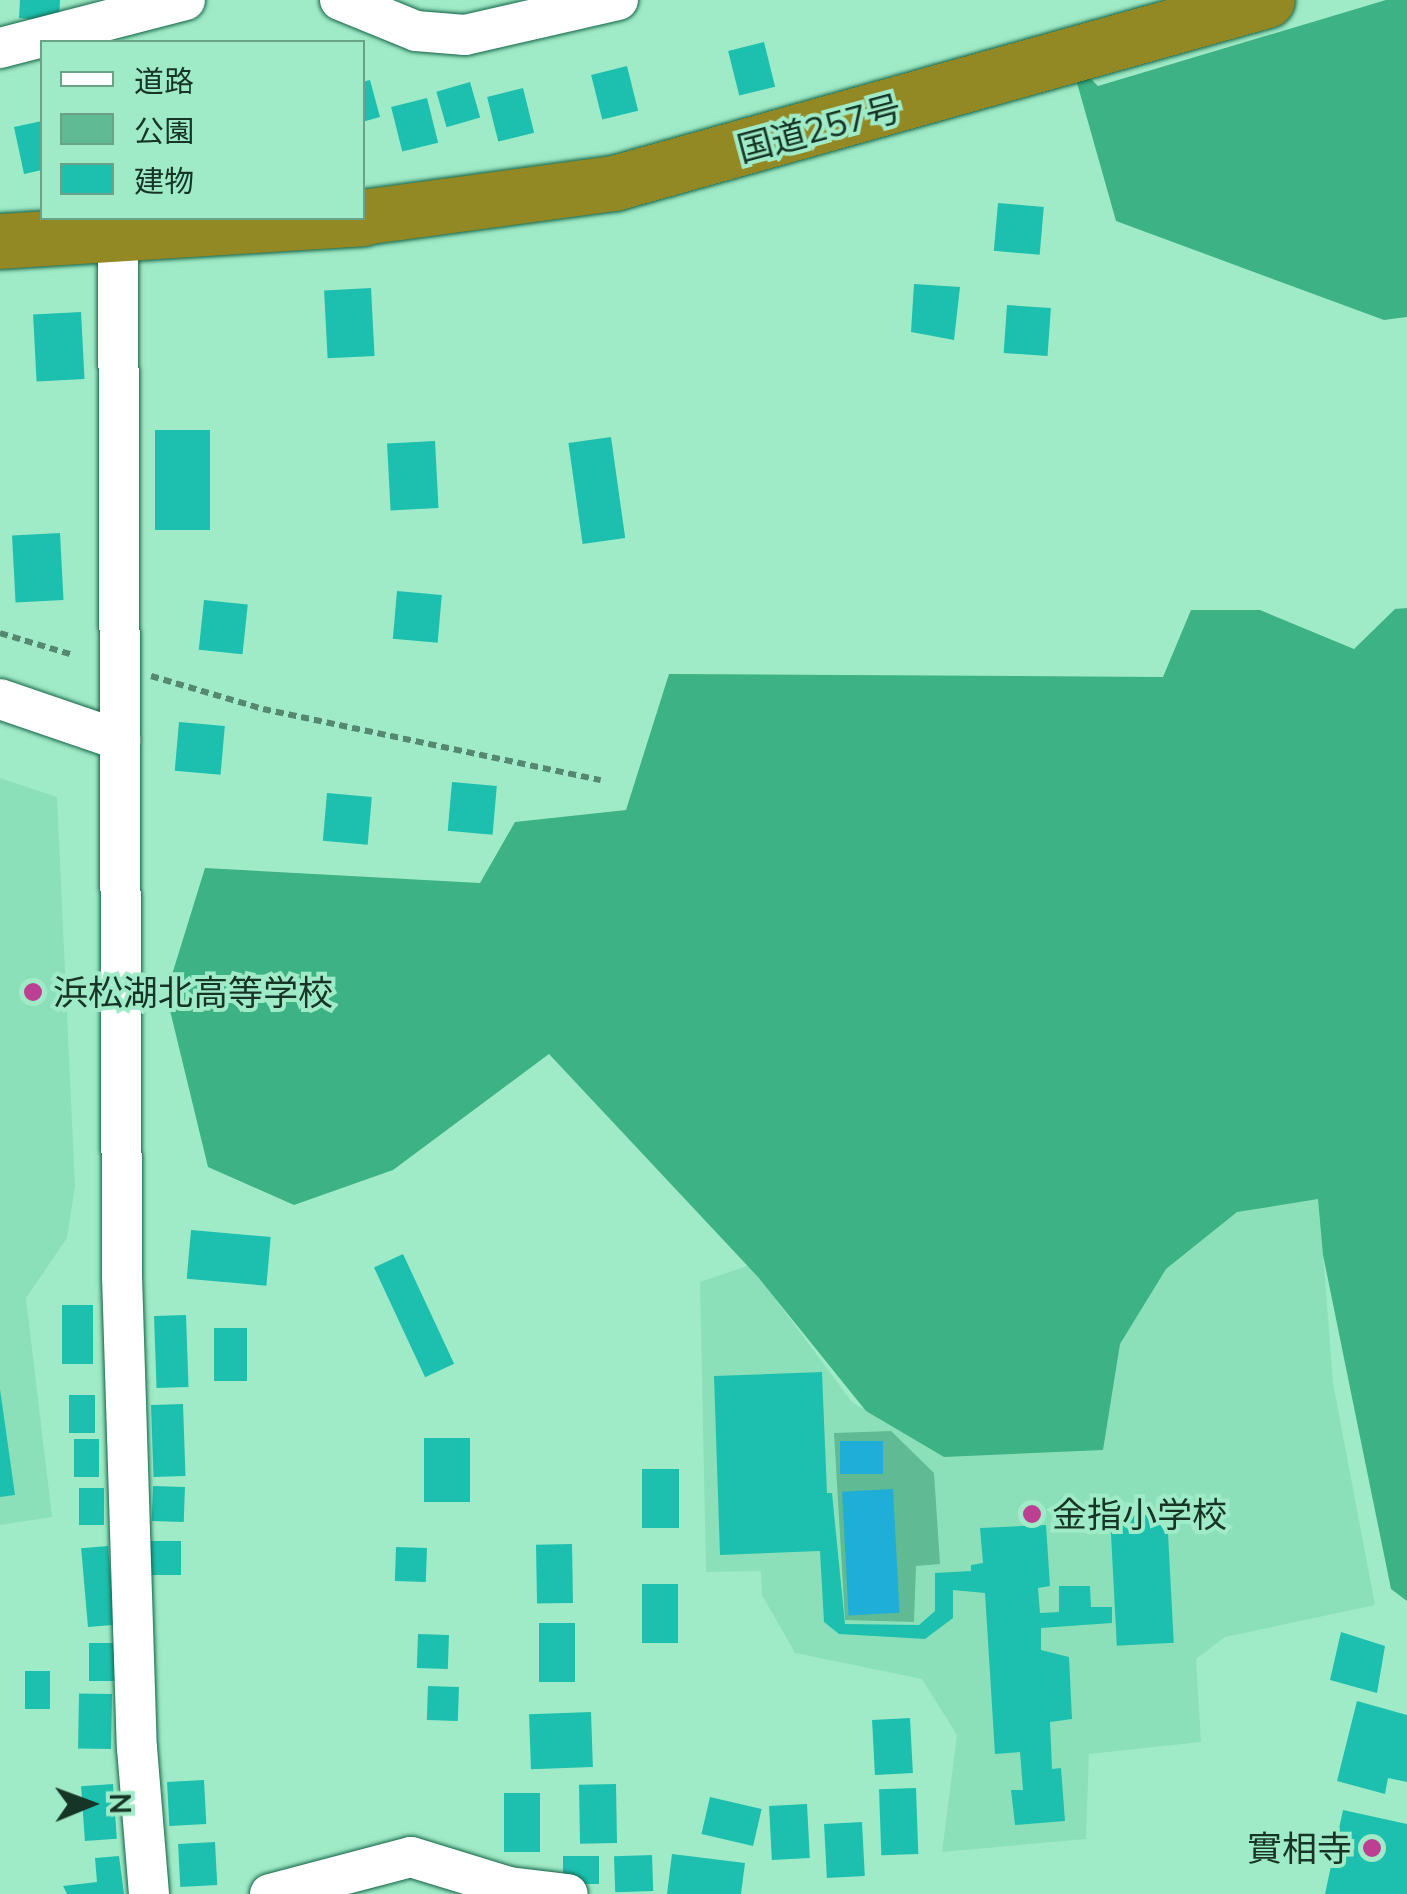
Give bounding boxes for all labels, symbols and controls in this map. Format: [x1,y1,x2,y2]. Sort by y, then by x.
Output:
legend [40,40,365,220]
text: 道路 [134,62,194,100]
street label: 国道257号 [732,86,906,170]
text: 公園 [134,112,194,150]
text: 建物 [134,162,194,200]
place label: 浜松湖北高等学校 [53,971,333,1013]
marker: 浜松湖北高等学校 [22,981,44,1003]
place label: 金指小学校 [1052,1493,1227,1535]
marker: 金指小学校 [1021,1503,1043,1525]
north arrow [40,1754,140,1854]
text: N [103,1793,138,1814]
place label: 實相寺 [1247,1827,1352,1869]
marker: 實相寺 [1361,1837,1383,1859]

